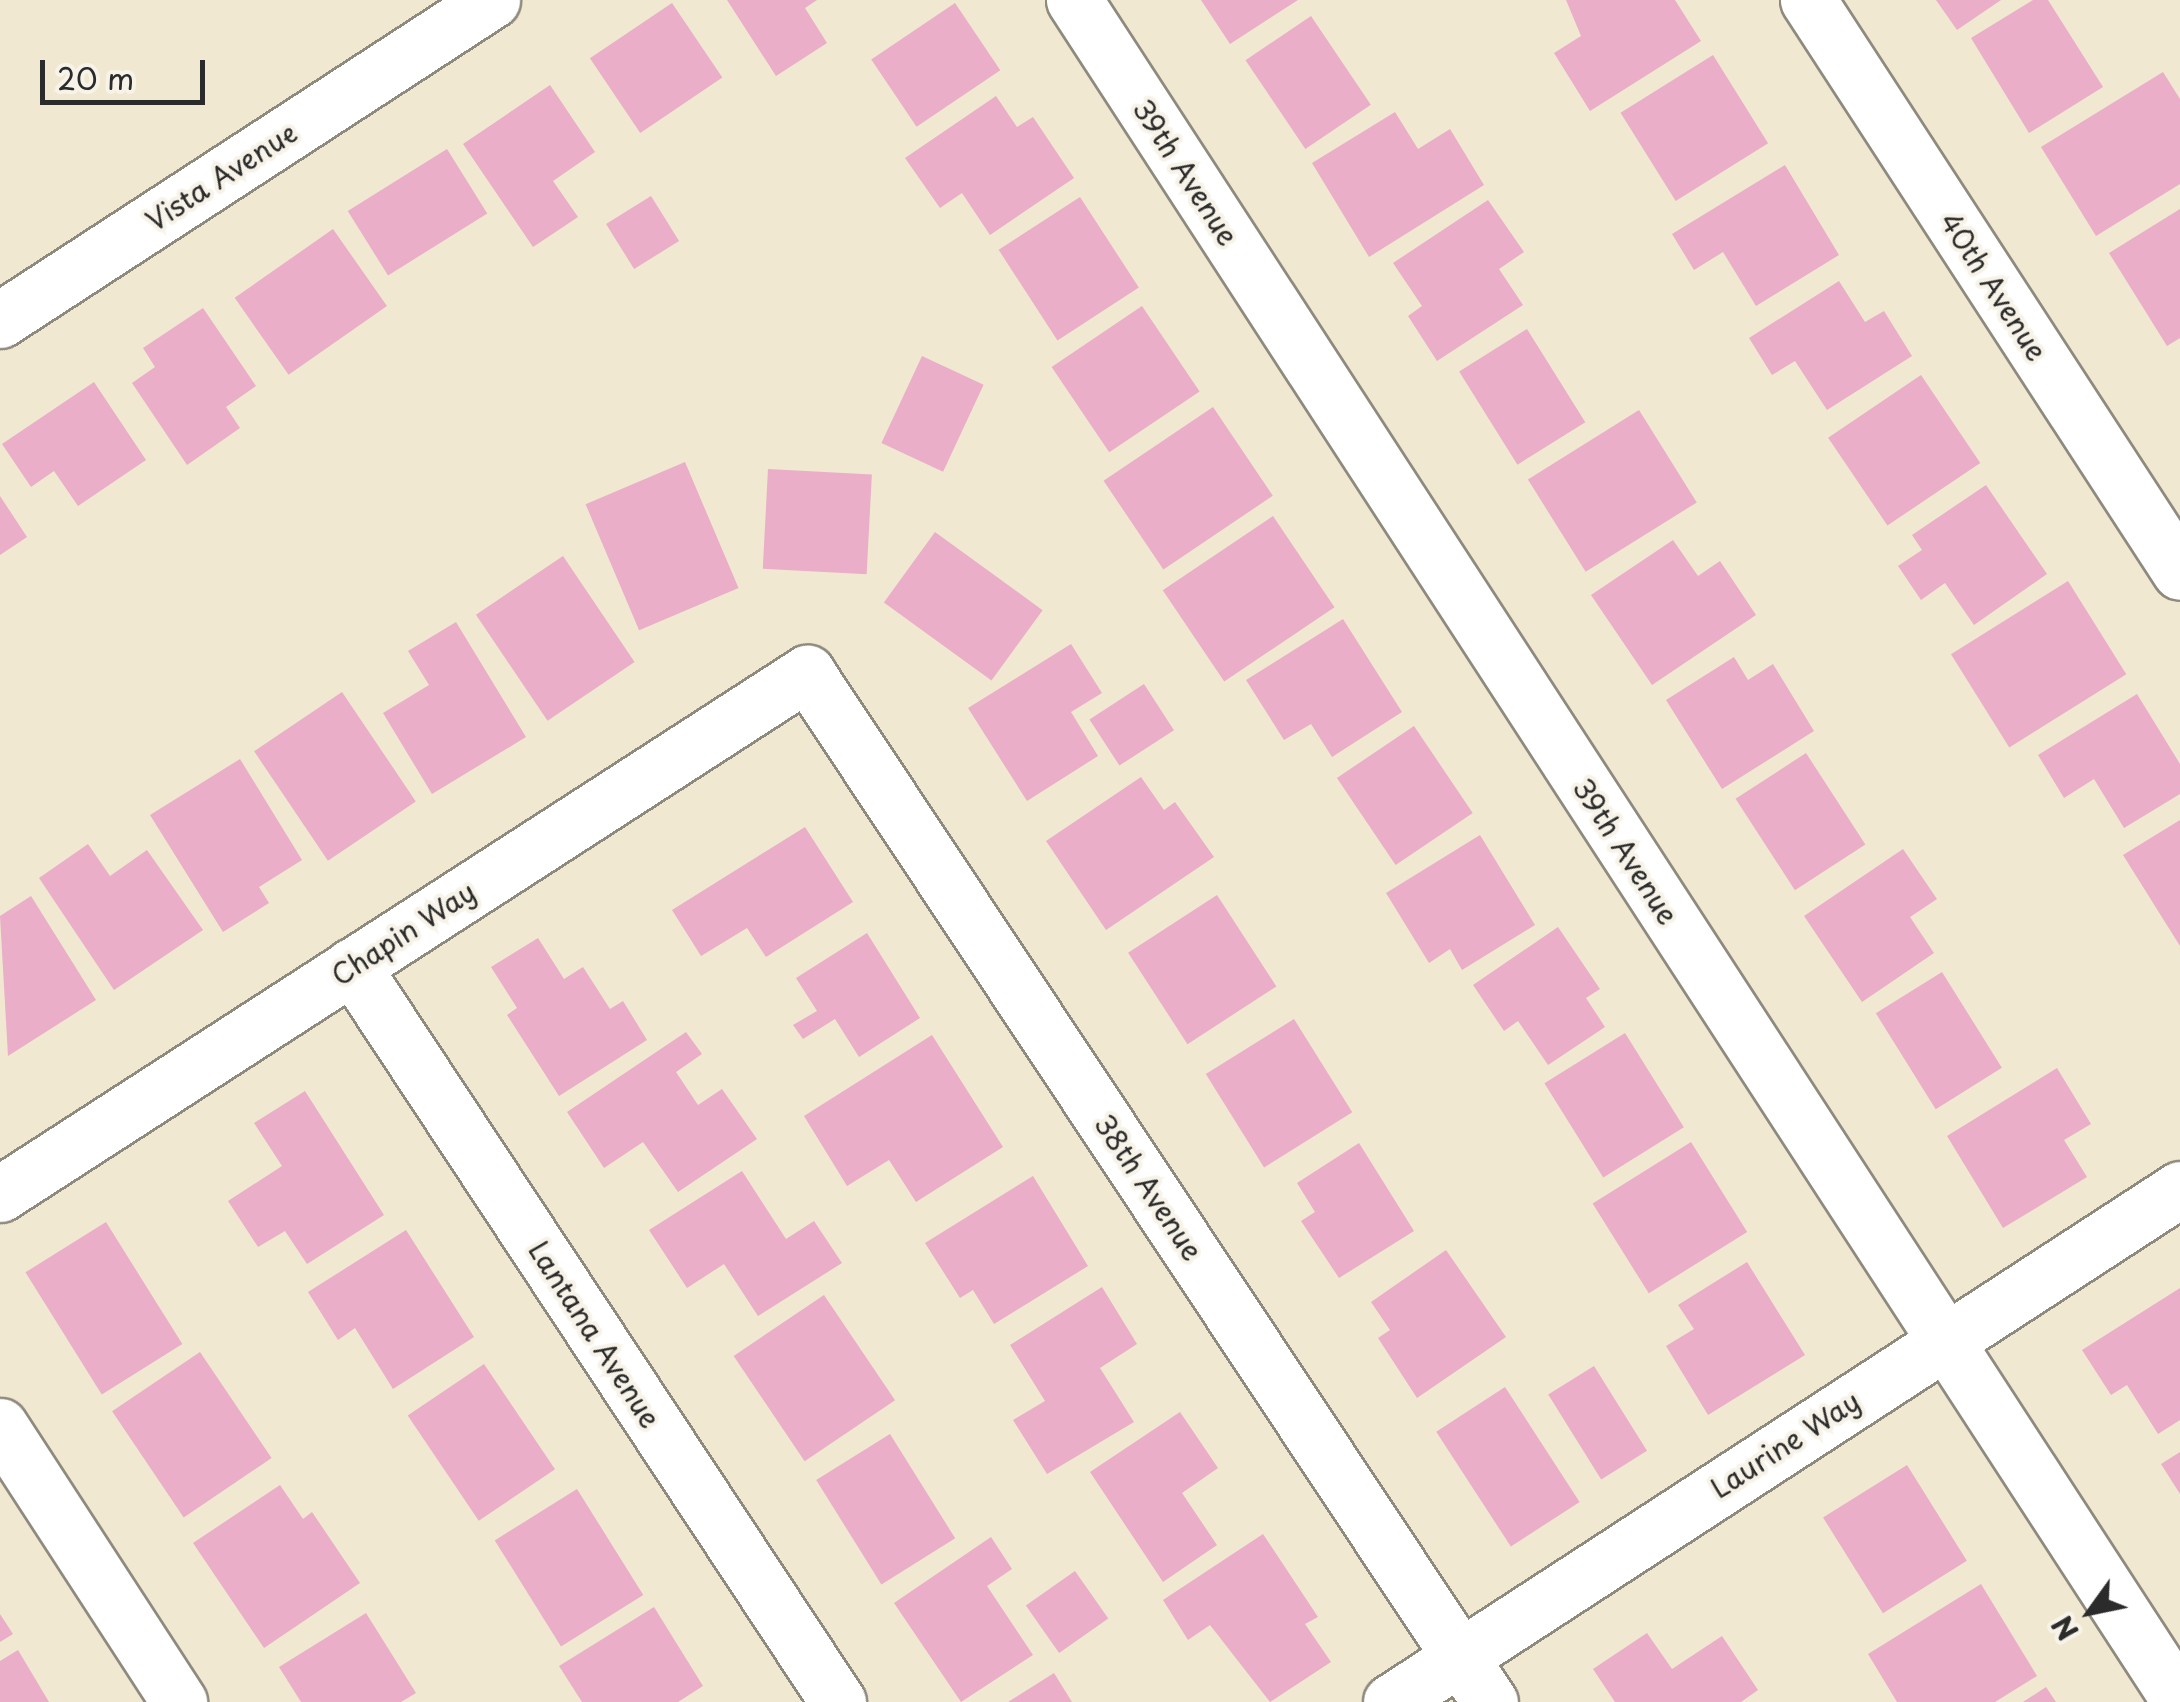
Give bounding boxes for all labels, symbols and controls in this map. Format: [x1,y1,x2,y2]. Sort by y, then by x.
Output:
scale bar [45,40,210,102]
text: 20 m [57,55,134,100]
street label: 39th Avenue [1127,93,1245,251]
street label: Vista Avenue [140,115,302,237]
street label: 40th Avenue [1933,205,2055,367]
street label: 39th Avenue [1567,772,1685,930]
street label: Chapin Way [325,874,481,992]
street label: 38th Avenue [1088,1108,1210,1266]
street label: Lantana Avenue [522,1234,668,1434]
street label: Laurine Way [1704,1383,1866,1505]
north arrow [2040,1562,2140,1662]
text: N [2040,1608,2088,1650]

